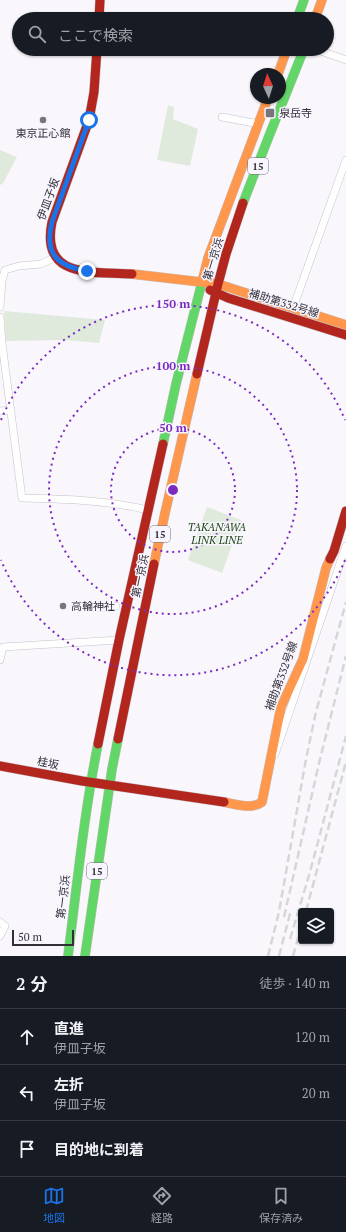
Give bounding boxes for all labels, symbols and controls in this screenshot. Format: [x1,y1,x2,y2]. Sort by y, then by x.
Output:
search box [12,12,334,56]
icon: search [26,23,48,45]
text: ここで検索 [58,25,133,45]
north arrow [250,68,286,104]
place label: 泉岳寺 [279,106,312,120]
marker: 泉岳寺 [264,107,276,119]
route start [80,111,98,129]
marker: 東京正心館 [38,115,48,125]
place label: 東京正心館 [16,126,71,140]
road number: 15 [248,158,268,174]
street label: 伊皿子坂 [34,176,62,222]
street label: 第一京浜 [200,236,226,282]
route end [78,262,96,280]
street label: 補助第332号線 [247,286,321,320]
text: 150 m [156,296,190,311]
text: 100 m [156,358,190,373]
text: 50 m [159,420,187,435]
centre of rings [166,483,180,497]
park label: TAKANAWA LINK LINE [188,520,247,547]
road number: 15 [150,526,170,542]
street label: 第一京浜 [129,553,151,599]
place label: 高輪神社 [71,599,115,613]
marker: 高輪神社 [58,601,68,611]
street label: 補助第332号線 [262,639,300,713]
street label: 桂坂 [36,754,60,772]
road number: 15 [87,863,107,879]
street label: 第一京浜 [53,874,73,920]
map controls [298,908,334,944]
button: layers [298,908,334,944]
scale bar [12,928,74,947]
text: 50 m [18,930,42,944]
text: 2 分 [16,972,47,995]
text: 徒歩 · 140 m [259,974,330,992]
text: 直進 [54,1018,84,1038]
icon: ahead [16,1026,38,1048]
text: 120 m [295,1028,330,1046]
text: 伊皿子坂 [54,1039,106,1057]
text: 左折 [54,1074,84,1094]
icon: left [16,1082,38,1104]
text: 20 m [302,1084,330,1102]
text: 伊皿子坂 [54,1095,106,1113]
icon: arrive [16,1138,38,1160]
text: 目的地に到着 [54,1139,144,1159]
tab: 地図 [43,1185,65,1225]
tab: 経路 [151,1185,173,1225]
tab: 保存済み [259,1185,303,1225]

